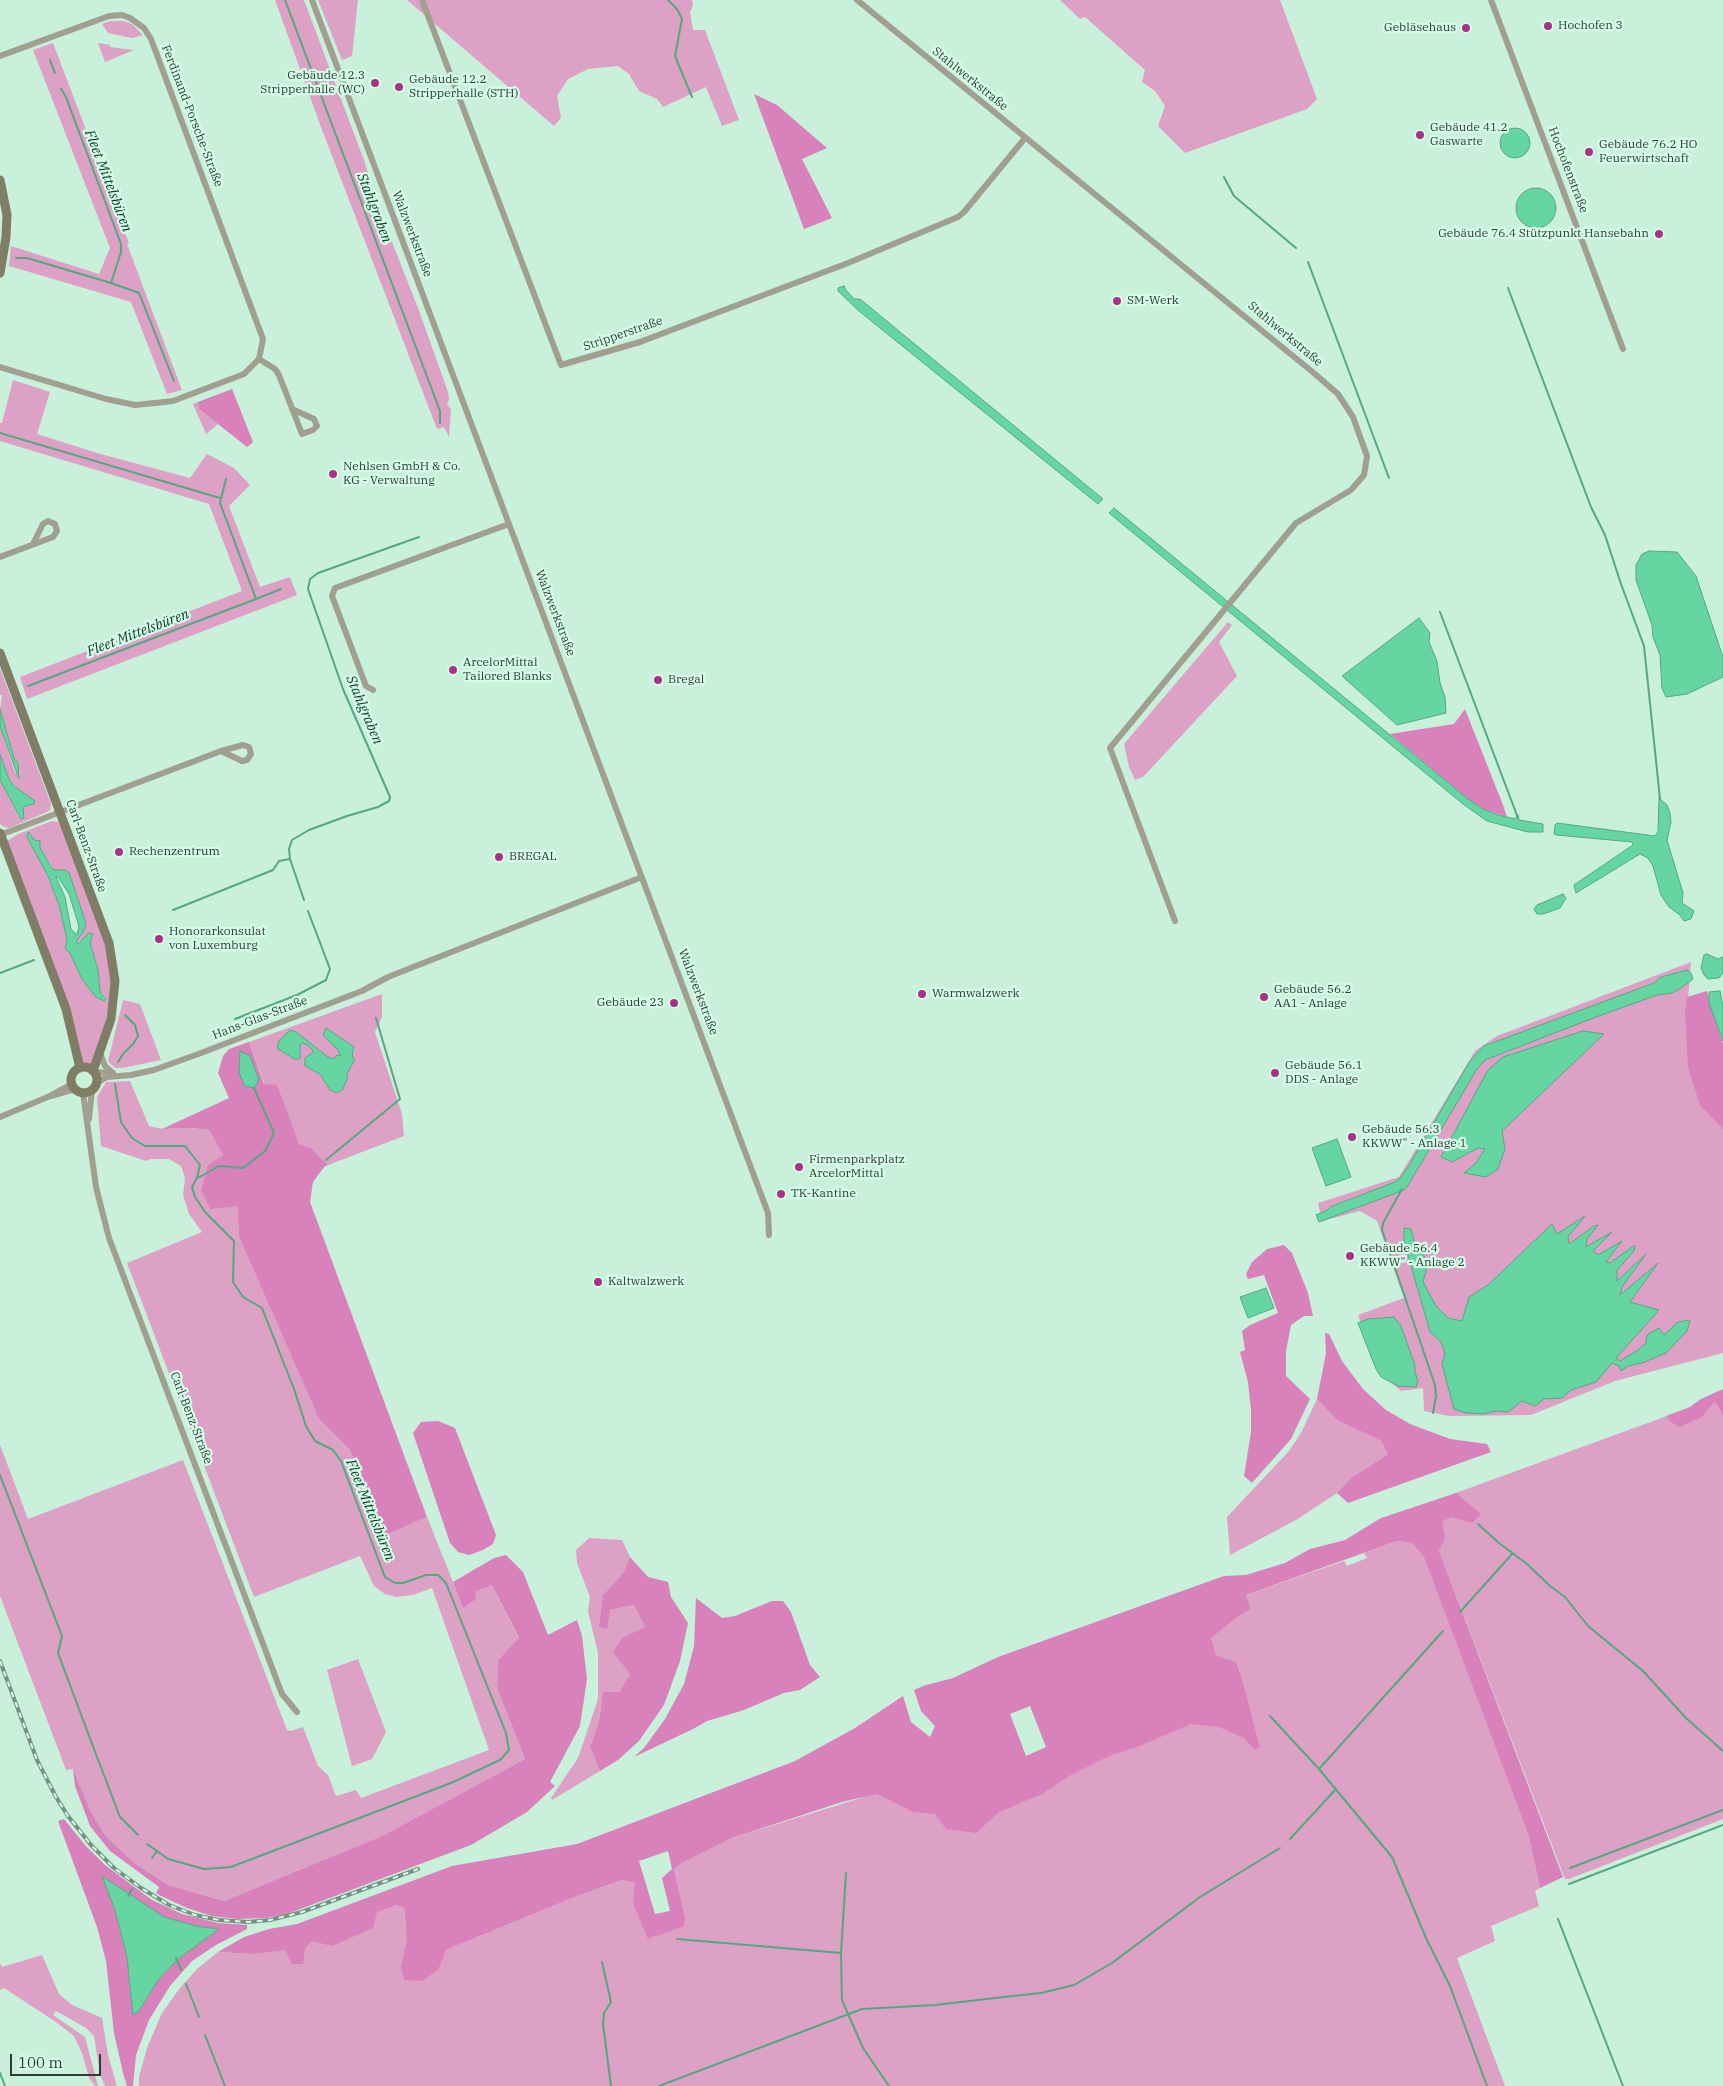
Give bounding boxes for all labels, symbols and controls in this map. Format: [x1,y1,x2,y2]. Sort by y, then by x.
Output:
place label: Hochofen 3 [1558,19,1623,33]
marker: Hochofen 3 [1542,20,1554,32]
place label: Gebläsehaus [1384,21,1456,35]
marker: Gebläsehaus [1460,22,1472,34]
street label: Ferdinand-Porsche-Straße [158,43,226,189]
street label: Stahlwerkstraße [929,44,1011,114]
place label: Gebäude 12.3 Stripperhalle (WC) [260,69,365,97]
place label: Gebäude 12.2 Stripperhalle (STH) [409,73,518,101]
marker: Gebäude 12.3 Stripperhalle (WC) [369,77,381,89]
marker: Gebäude 12.2 Stripperhalle (STH) [393,81,405,93]
place label: Gebäude 41.2 Gaswarte [1430,121,1508,149]
street label: Hochofenstraße [1545,125,1591,215]
water label: Fleet Mittelsbüren [81,128,135,234]
marker: Gebäude 41.2 Gaswarte [1414,129,1426,141]
place label: Gebäude 76.2 HO Feuerwirtschaft [1599,138,1697,166]
marker: Gebäude 76.2 HO Feuerwirtschaft [1583,146,1595,158]
water label: Stahlgraben [353,171,395,245]
street label: Walzwerkstraße [389,189,435,279]
place label: Gebäude 76.4 Stützpunkt Hansebahn [1438,227,1649,241]
marker: Gebäude 76.4 Stützpunkt Hansebahn [1653,228,1665,240]
place label: SM-Werk [1127,294,1179,308]
marker: SM-Werk [1111,295,1123,307]
street label: Stahlwerkstraße [1245,299,1325,369]
street label: Stripperstraße [581,314,665,354]
place label: Nehlsen GmbH & Co. KG - Verwaltung [343,460,461,488]
marker: Nehlsen GmbH & Co. KG - Verwaltung [327,468,339,480]
street label: Walzwerkstraße [532,568,578,658]
water label: Fleet Mittelsbüren [85,606,191,660]
place label: ArcelorMittal Tailored Blanks [463,656,552,684]
marker: ArcelorMittal Tailored Blanks [447,664,459,676]
water label: Stahlgraben [342,673,386,747]
place label: Bregal [668,673,704,687]
marker: Bregal [652,674,664,686]
street label: Carl-Benz-Straße [63,798,109,894]
place label: Rechenzentrum [129,845,220,859]
marker: Rechenzentrum [113,846,125,858]
place label: BREGAL [509,850,557,864]
marker: BREGAL [493,851,505,863]
place label: Honorarkonsulat von Luxemburg [169,925,266,953]
marker: Honorarkonsulat von Luxemburg [153,933,165,945]
street label: Walzwerkstraße [675,947,721,1037]
place label: Gebäude 56.2 AA1 - Anlage [1274,983,1352,1011]
place label: Warmwalzwerk [932,987,1020,1001]
marker: Warmwalzwerk [916,988,928,1000]
marker: Gebäude 56.2 AA1 - Anlage [1258,991,1270,1003]
street label: Hans-Glas-Straße [210,993,310,1043]
place label: Gebäude 23 [597,996,664,1010]
marker: Gebäude 23 [668,997,680,1009]
place label: Gebäude 56.1 DDS - Anlage [1285,1059,1363,1087]
marker: Gebäude 56.1 DDS - Anlage [1269,1067,1281,1079]
place label: Gebäude 56.3 KKWW" - Anlage 1 [1362,1123,1467,1151]
marker: Gebäude 56.3 KKWW" - Anlage 1 [1346,1131,1358,1143]
place label: Firmenparkplatz ArcelorMittal [809,1153,905,1181]
marker: Firmenparkplatz ArcelorMittal [793,1161,805,1173]
place label: TK-Kantine [791,1187,856,1201]
marker: TK-Kantine [775,1188,787,1200]
place label: Gebäude 56.4 KKWW" - Anlage 2 [1360,1242,1465,1270]
marker: Gebäude 56.4 KKWW" - Anlage 2 [1344,1250,1356,1262]
place label: Kaltwalzwerk [608,1275,684,1289]
marker: Kaltwalzwerk [592,1276,604,1288]
street label: Carl-Benz-Straße [167,1370,215,1466]
water label: Fleet Mittelsbüren [342,1457,398,1563]
scale bar [12,2044,104,2076]
text: 100 m [18,2053,63,2072]

